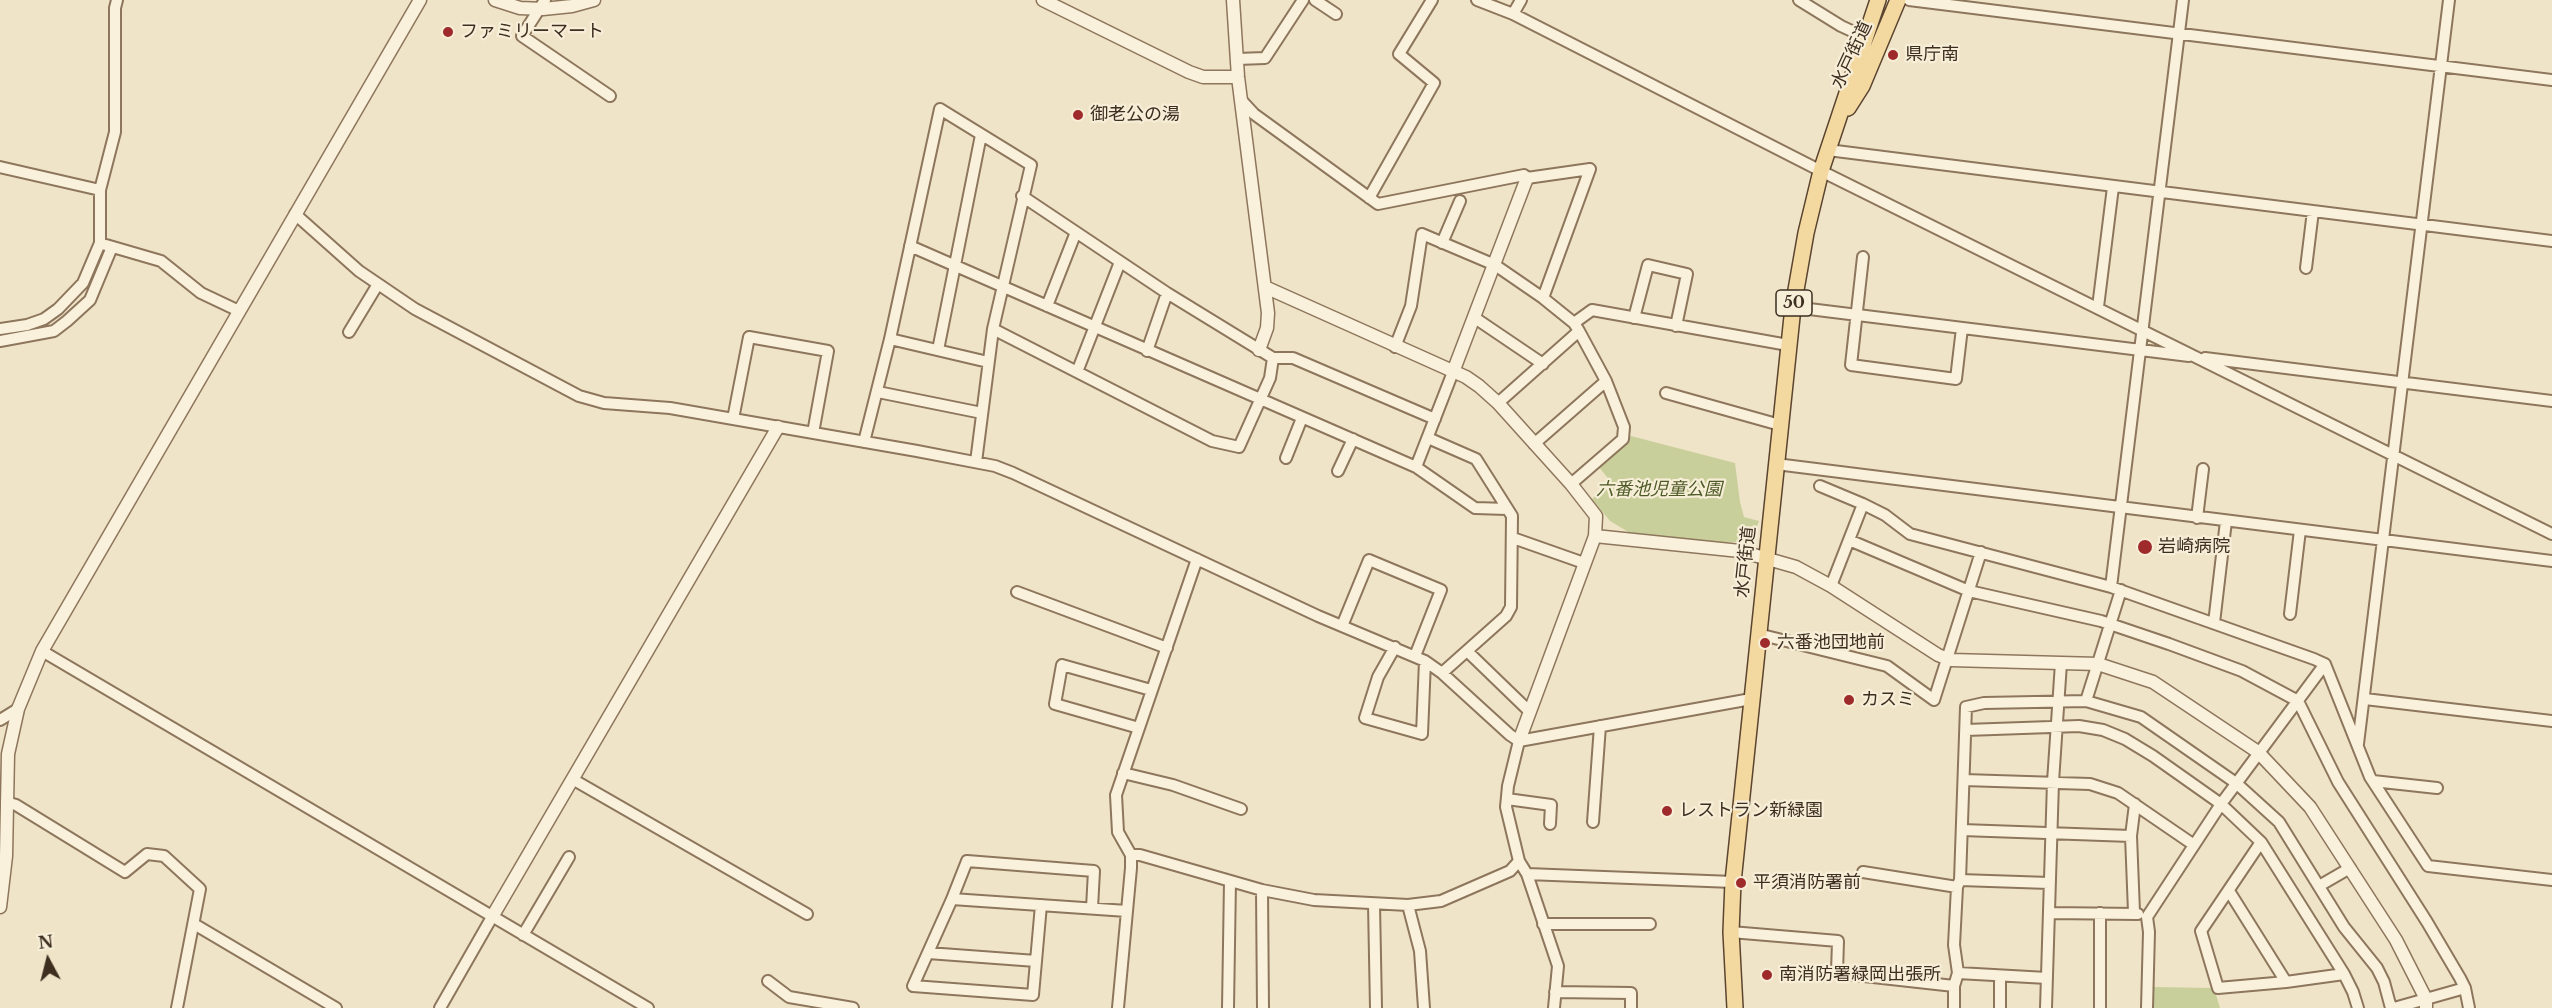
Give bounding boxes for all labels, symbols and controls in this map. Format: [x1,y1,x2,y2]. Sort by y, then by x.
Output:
street label: 水戸街道 [1827,18,1877,92]
place label: ファミリーマート [460,21,604,43]
marker: ファミリーマート [441,25,455,39]
place label: 県庁南 [1905,44,1959,66]
marker: 県庁南 [1886,48,1900,62]
place label: 御老公の湯 [1090,104,1180,126]
marker: 御老公の湯 [1071,108,1085,122]
road number: 50 [1776,290,1812,316]
park label: 六番池児童公園 [1596,479,1722,501]
street label: 水戸街道 [1731,525,1761,599]
place label: 岩崎病院 [2158,536,2230,558]
marker: 岩崎病院 [2136,538,2154,556]
place label: 六番池団地前 [1777,632,1885,654]
marker: 六番池団地前 [1758,636,1772,650]
place label: カスミ [1861,689,1915,711]
marker: カスミ [1842,693,1856,707]
place label: レストラン新緑園 [1679,800,1823,822]
marker: レストラン新緑園 [1660,804,1674,818]
place label: 平須消防署前 [1753,872,1861,894]
marker: 平須消防署前 [1734,876,1748,890]
north arrow [18,930,78,990]
text: N [37,931,54,953]
place label: 南消防署緑岡出張所 [1779,964,1941,986]
marker: 南消防署緑岡出張所 [1760,968,1774,982]

